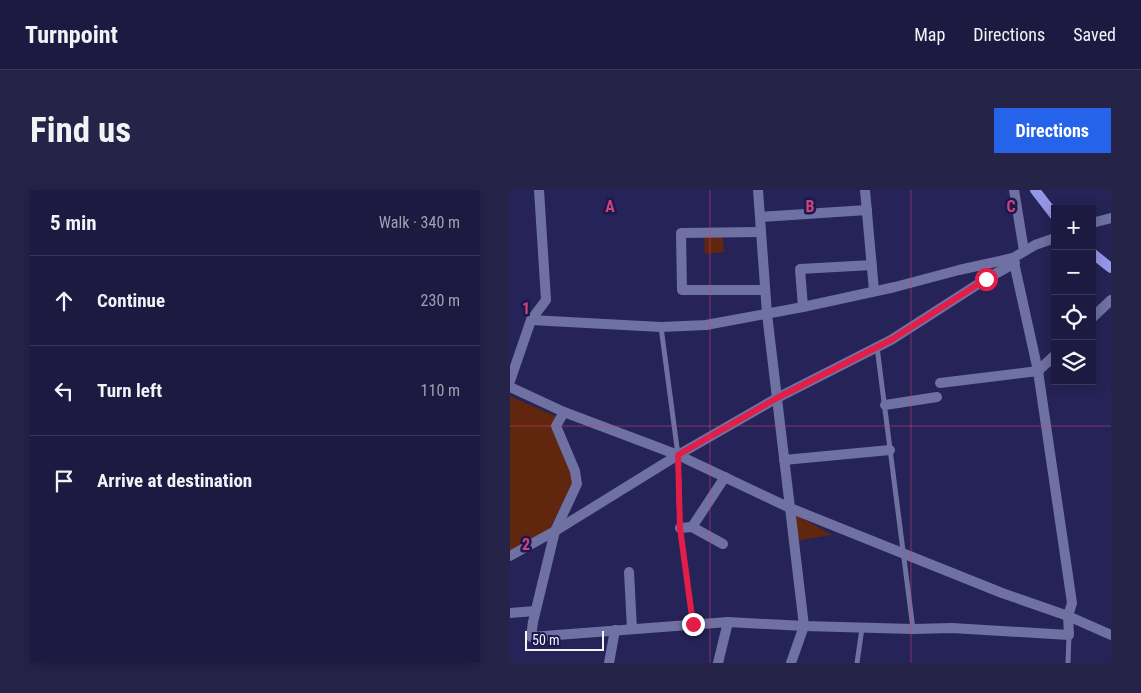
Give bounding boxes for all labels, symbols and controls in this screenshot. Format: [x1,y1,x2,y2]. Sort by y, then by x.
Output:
text: Turnpoint [25,21,118,49]
text: Map [914,24,945,45]
text: Directions [973,24,1045,45]
text: Saved [1073,24,1116,45]
button: Directions [994,108,1111,153]
text: Find us [30,110,131,151]
text: A [605,197,615,216]
text: B [806,197,815,216]
text: C [1006,197,1016,216]
map controls [1051,205,1096,385]
button: + [1051,205,1096,250]
text: 5 min [50,211,97,235]
text: Walk · 340 m [379,213,460,232]
button: − [1051,250,1096,295]
route start [975,268,998,291]
icon: ahead [50,287,78,315]
text: Continue [97,289,165,312]
text: 230 m [421,291,460,310]
button: locate [1051,295,1096,340]
text: 1 [522,299,530,318]
button: layers [1051,340,1096,385]
icon: left [50,377,78,405]
text: Turn left [97,379,162,402]
text: 110 m [421,381,460,400]
icon: arrive [50,467,78,495]
text: Arrive at destination [97,469,252,492]
text: 2 [522,535,530,554]
route end [682,613,705,636]
scale bar [525,628,604,651]
text: 50 m [532,632,560,648]

